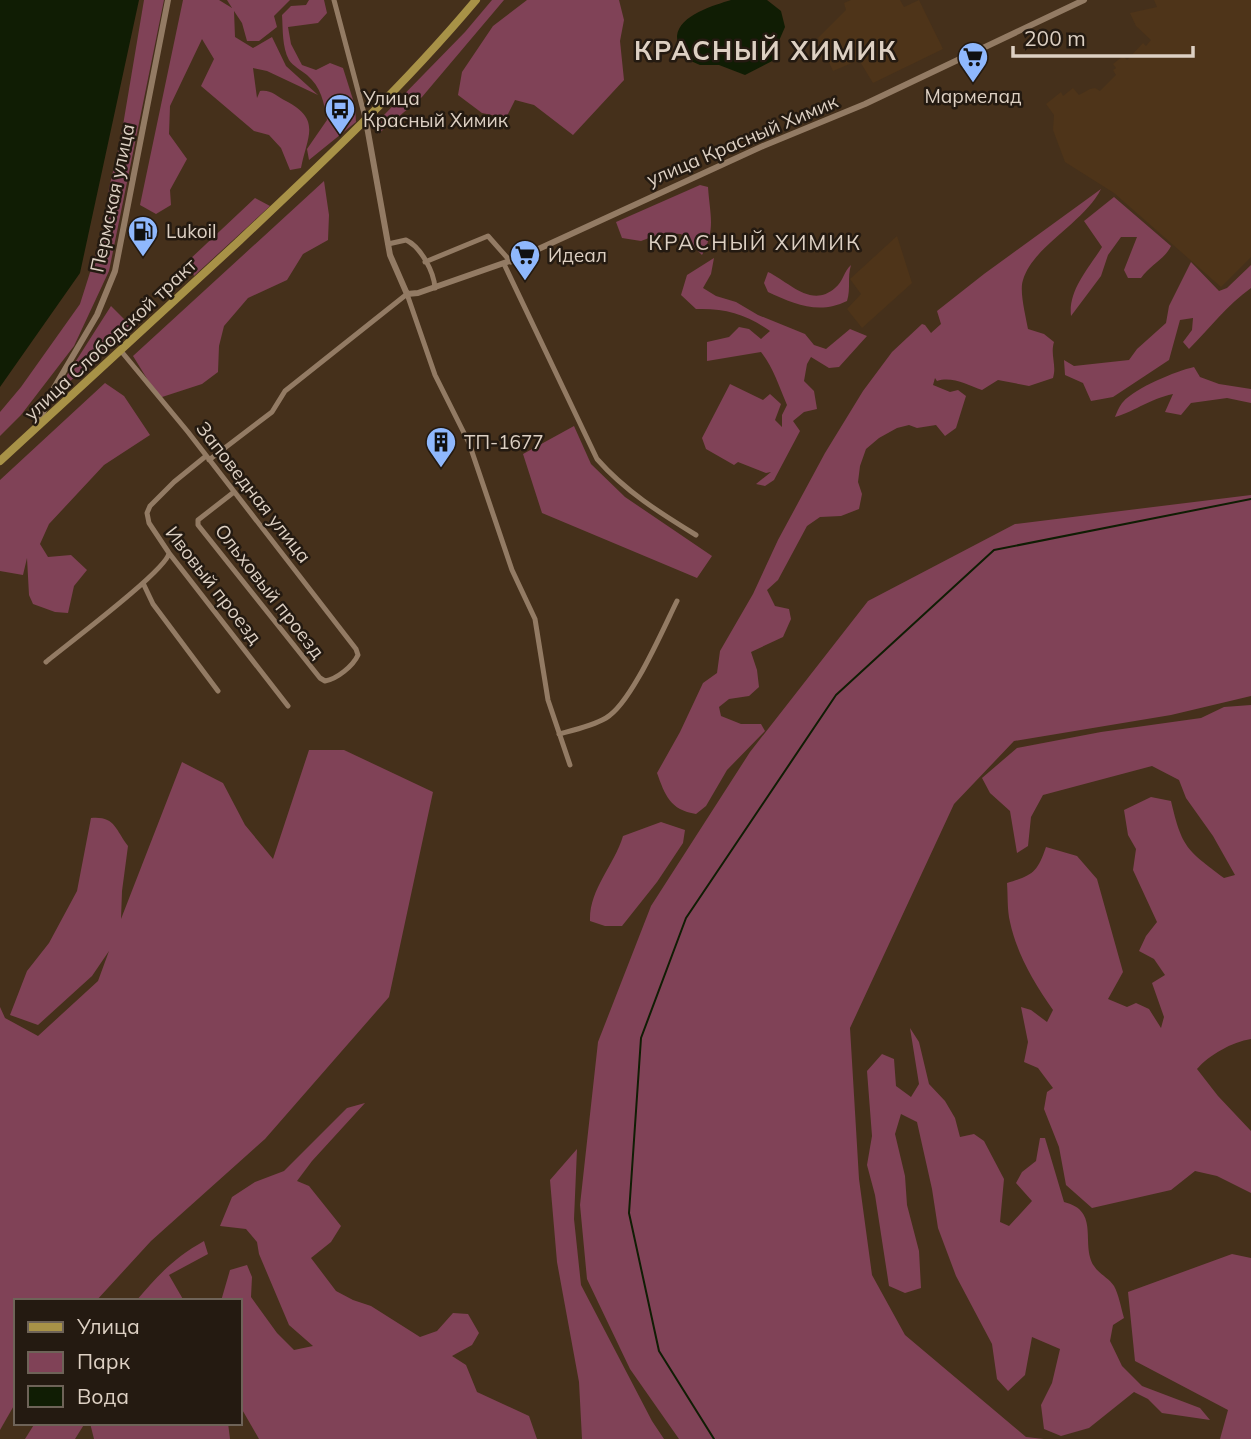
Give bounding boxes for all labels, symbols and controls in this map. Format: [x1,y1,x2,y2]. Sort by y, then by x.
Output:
scale bar [1013,14,1193,58]
text: 200 m [1024,25,1086,51]
district label: КРАСНЫЙ ХИМИК [634,34,898,67]
supermarket icon: Мармелад [956,40,990,84]
place label: Мармелад [924,84,1022,108]
place label: Улица Красный Химик [362,86,509,132]
street label: улица Красный Химик [643,89,842,191]
bus stop icon: Улица Красный Химик [323,92,357,136]
street label: Пермская улица [85,121,139,275]
fuel station icon: Lukoil [126,214,160,258]
place label: Lukoil [166,219,217,243]
district label: КРАСНЫЙ ХИМИК [648,229,862,255]
supermarket icon: Идеал [508,238,542,282]
place label: Идеал [548,243,607,267]
street label: улица Слободской тракт [19,253,201,425]
street label: Заповедная улица [191,417,317,567]
building icon: ТП-1677 [424,425,458,469]
place label: ТП-1677 [464,430,544,454]
street label: Ольховый проезд [210,519,330,663]
street label: Ивовый проезд [161,521,268,649]
legend [14,1299,242,1425]
text: Улица [76,1313,140,1339]
text: Парк [77,1348,131,1374]
text: Вода [77,1383,129,1409]

